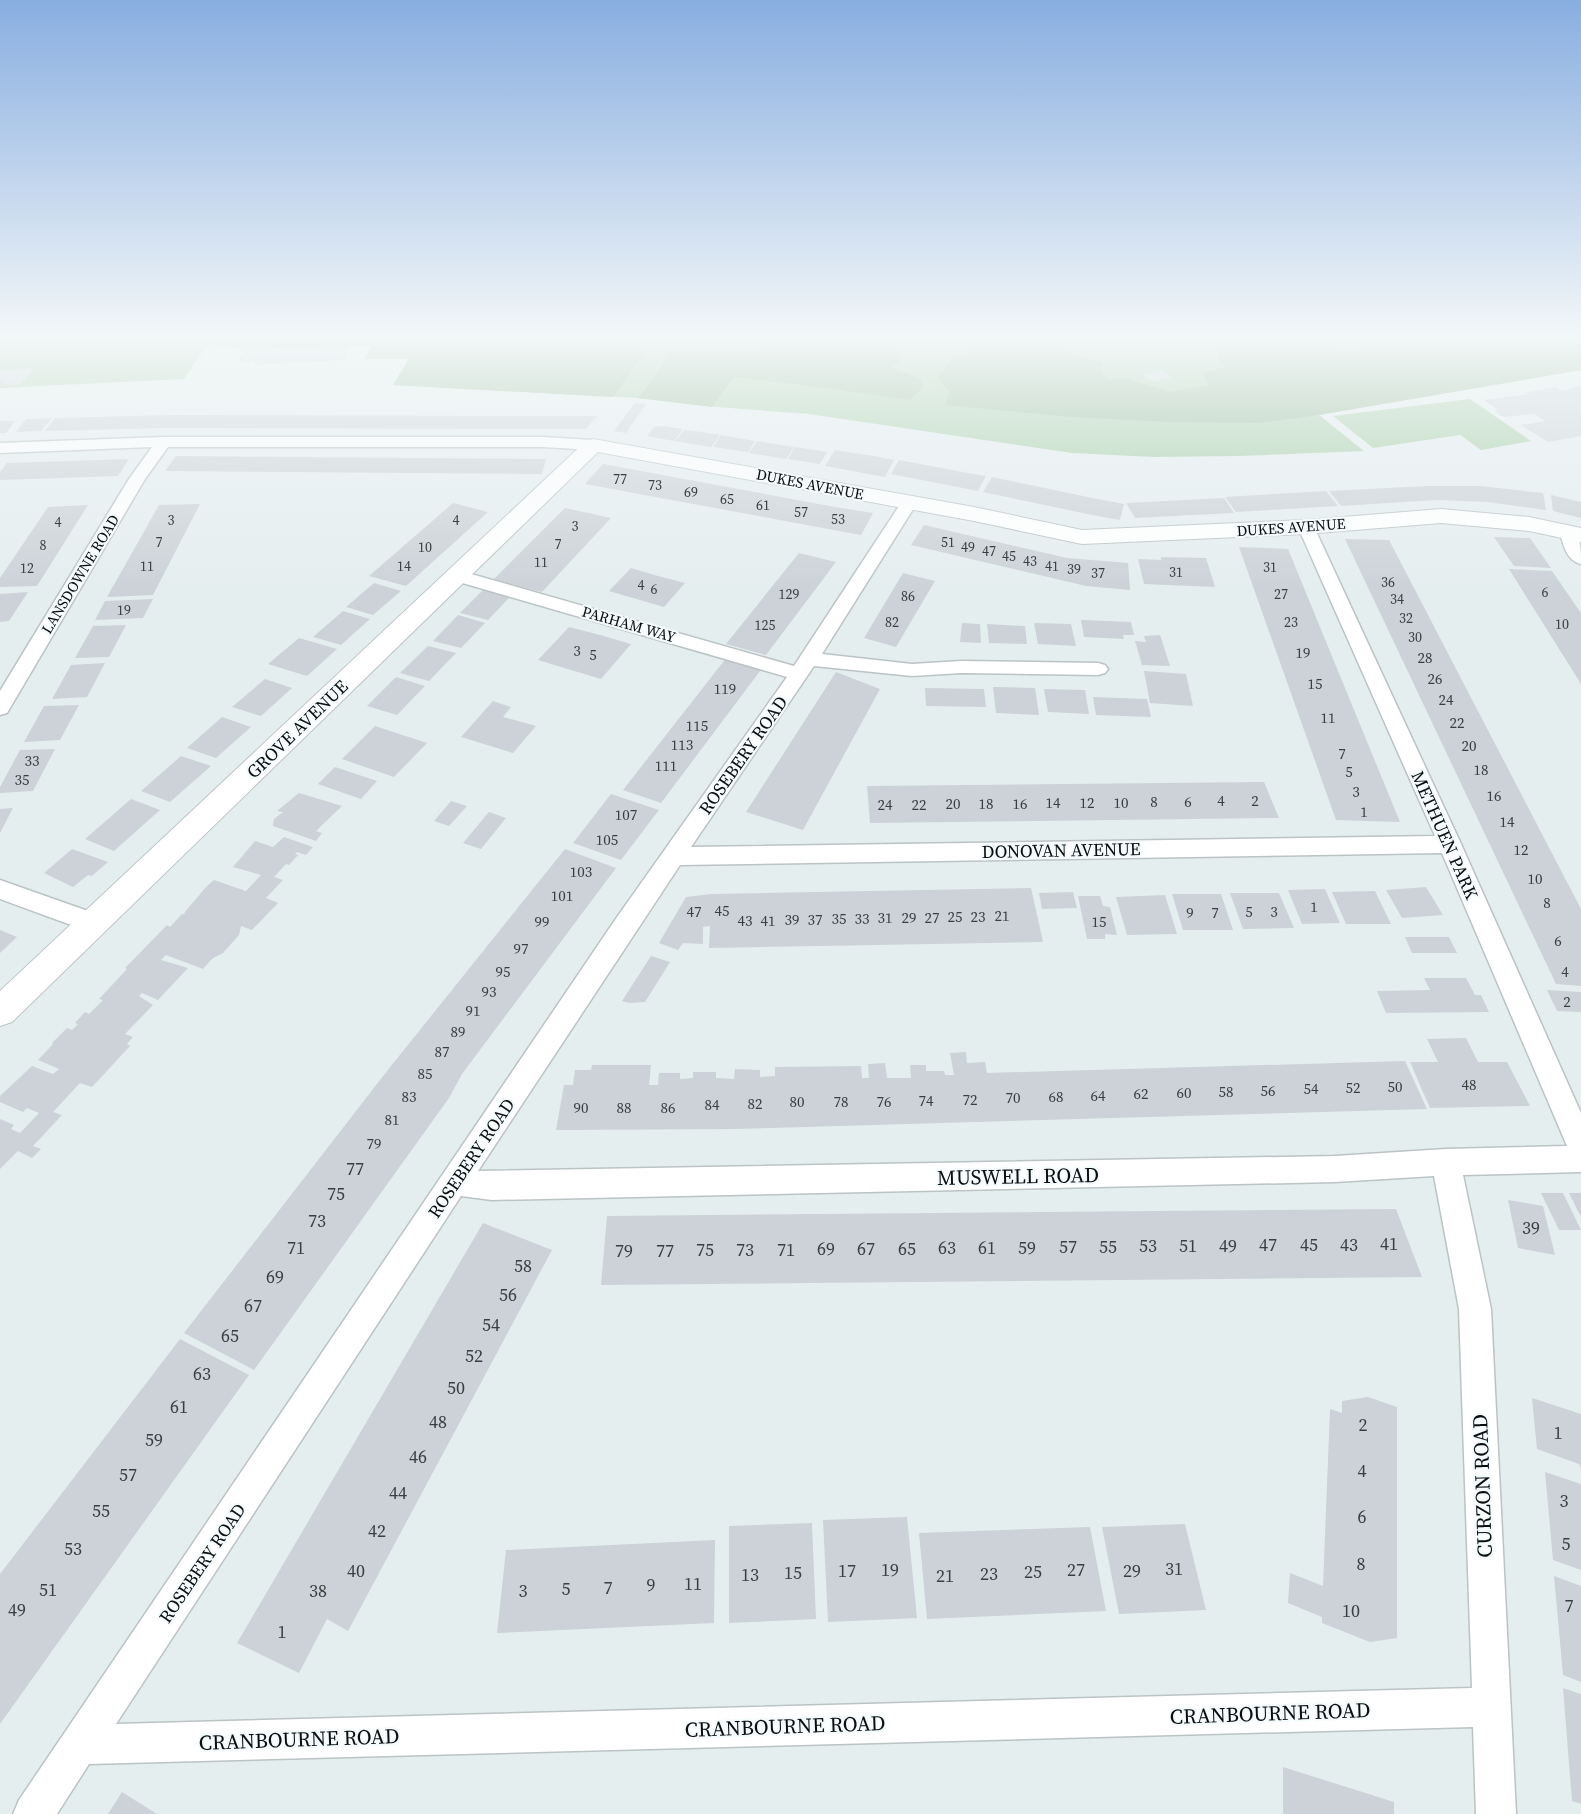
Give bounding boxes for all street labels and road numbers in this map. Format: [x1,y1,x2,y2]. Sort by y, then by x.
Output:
street label: DUKES AVENUE [754,463,866,505]
street label: LANSDOWNE ROAD [36,510,124,638]
street label: DUKES AVENUE [1236,513,1346,541]
street label: PARHAM WAY [580,601,679,648]
street label: GROVE AVENUE [241,674,353,784]
street label: ROSEBERY ROAD [693,691,793,819]
street label: METHUEN PARK [1405,767,1485,903]
street label: DONOVAN AVENUE [981,836,1141,864]
street label: ROSEBERY ROAD [422,1093,520,1223]
street label: MUSWELL ROAD [937,1160,1099,1192]
street label: CURZON ROAD [1465,1414,1499,1558]
street label: ROSEBERY ROAD [153,1498,251,1628]
street label: CRANBOURNE ROAD [1169,1695,1371,1731]
street label: CRANBOURNE ROAD [684,1708,886,1744]
street label: CRANBOURNE ROAD [198,1721,400,1757]

